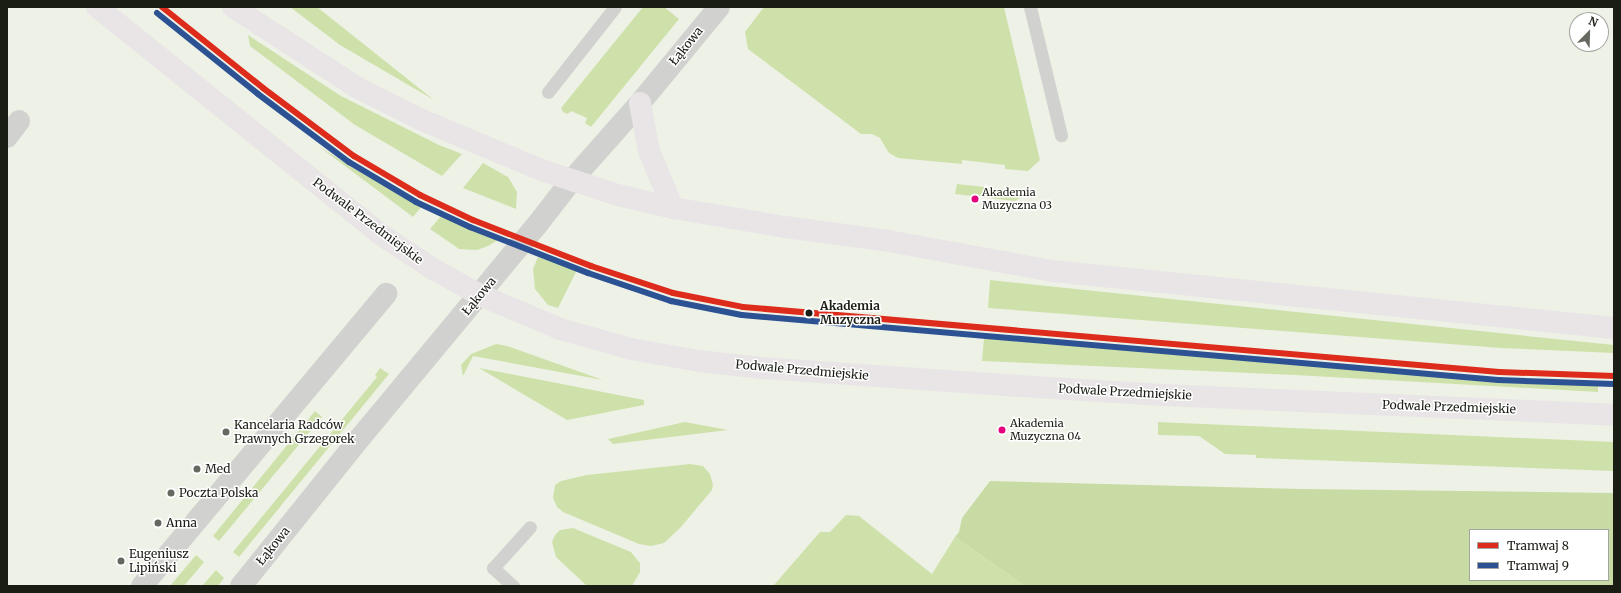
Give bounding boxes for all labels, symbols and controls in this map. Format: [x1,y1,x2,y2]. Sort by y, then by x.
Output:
north arrow [1569,12,1609,52]
text: N [1587,14,1600,30]
street label: Łąkowa [666,24,706,68]
street label: Podwale Przedmiejskie [310,175,426,267]
place label: Akademia Muzyczna 03 [982,186,1052,212]
marker: Akademia Muzyczna 03 [970,194,980,204]
street label: Łąkowa [459,274,499,318]
place label: Akademia Muzyczna [820,299,881,327]
marker: Akademia Muzyczna [802,306,816,320]
street label: Podwale Przedmiejskie [735,357,869,383]
street label: Podwale Przedmiejskie [1058,381,1192,403]
street label: Podwale Przedmiejskie [1382,397,1516,417]
place label: Akademia Muzyczna 04 [1010,417,1081,443]
place label: Kancelaria Radców Prawnych Grzegorek [234,418,355,446]
marker: Akademia Muzyczna 04 [997,425,1007,435]
marker: Kancelaria Radców Prawnych Grzegorek [221,427,231,437]
place label: Med [205,462,230,476]
marker: Med [192,464,202,474]
place label: Poczta Polska [179,486,258,500]
marker: Poczta Polska [166,488,176,498]
place label: Anna [166,516,197,530]
marker: Anna [153,518,163,528]
street label: Łąkowa [253,524,293,568]
legend [1469,529,1609,581]
text: Tramwaj 8 [1507,538,1569,553]
place label: Eugeniusz Lipiński [129,547,189,575]
marker: Eugeniusz Lipiński [116,556,126,566]
text: Tramwaj 9 [1507,558,1569,573]

